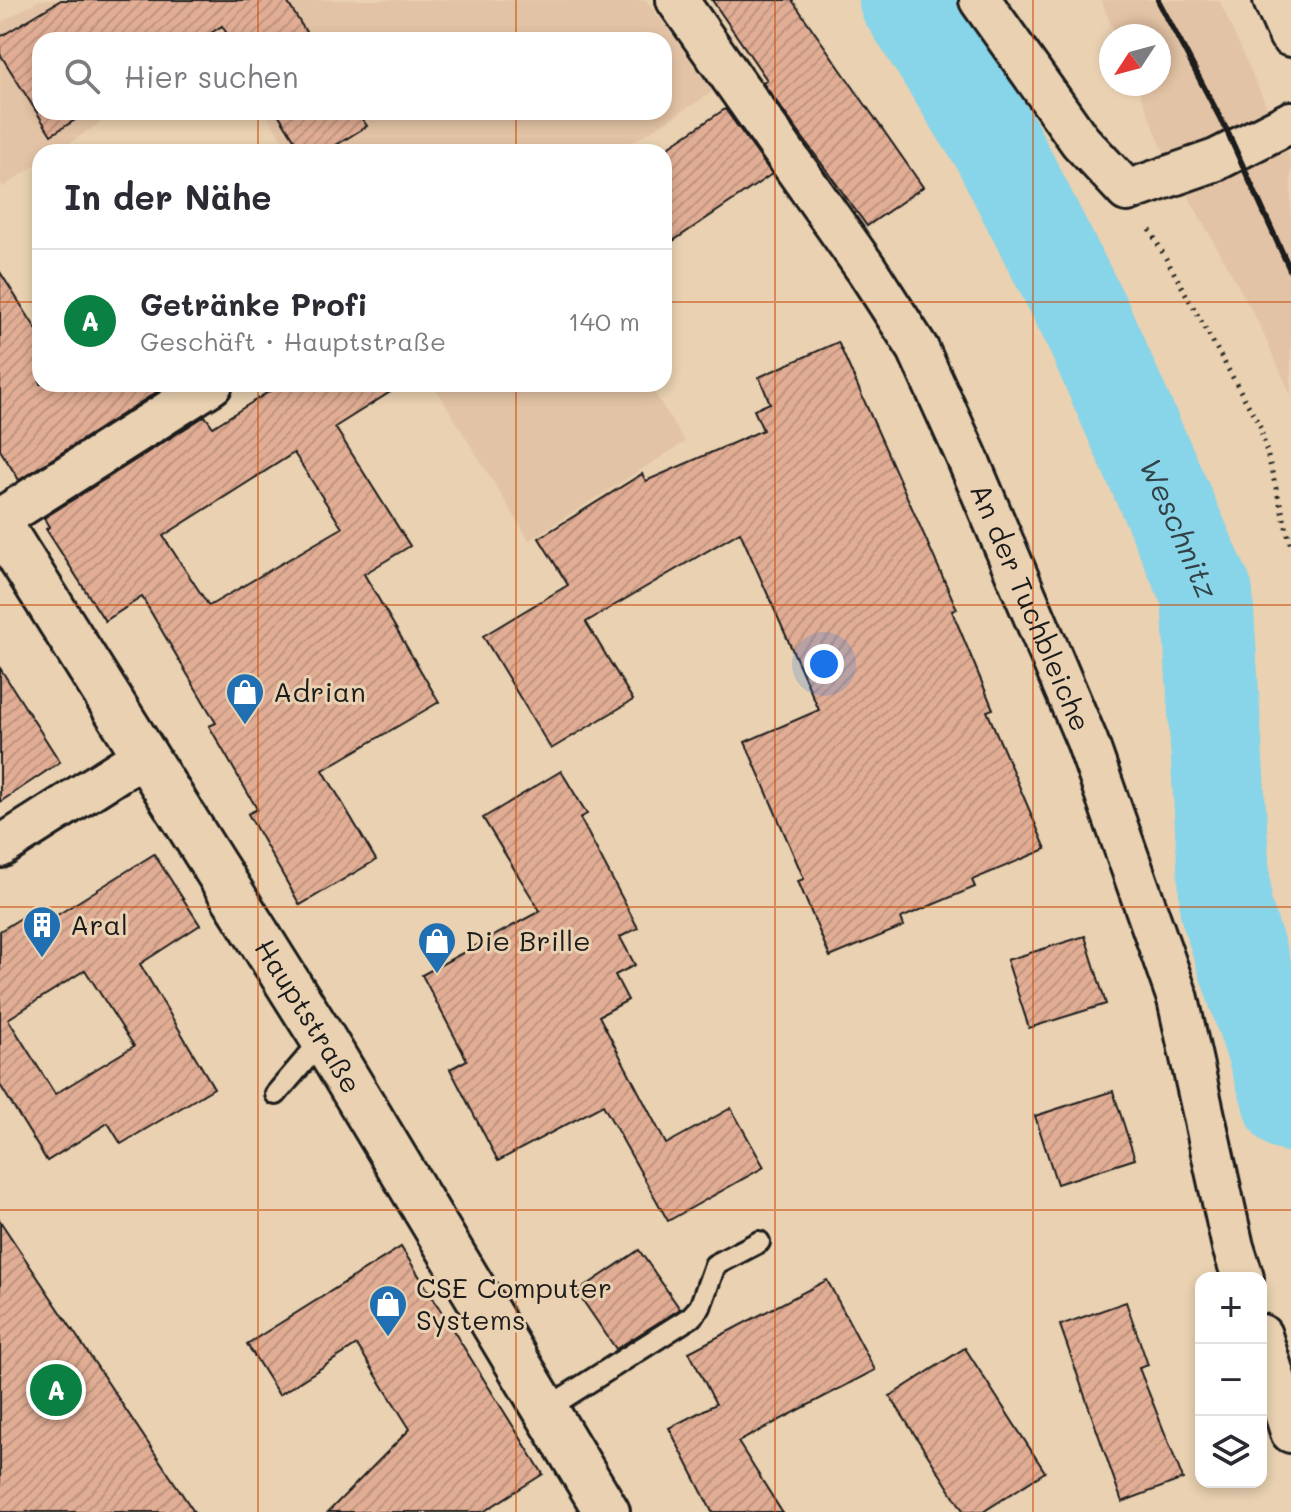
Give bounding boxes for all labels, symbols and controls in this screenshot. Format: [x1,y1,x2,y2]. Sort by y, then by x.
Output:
north arrow [1099,24,1171,96]
search box [32,32,672,120]
icon: search [60,54,104,98]
text: Hier suchen [124,56,299,96]
text: In der Nähe [64,174,272,219]
text: Getränke Profi [140,284,368,324]
text: A [81,304,99,338]
text: 140 m [568,304,640,338]
text: Geschäft · Hauptstraße [140,324,446,358]
water label: Weschnitz [1131,451,1229,605]
street label: An der Tuchbleiche [963,478,1100,736]
your location [804,644,844,684]
shop icon: Adrian [224,671,266,726]
place label: Adrian [273,673,366,709]
building icon: Aral [21,904,63,959]
place label: Aral [70,906,128,942]
shop icon: Die Brille [416,920,458,975]
place label: Die Brille [465,922,591,958]
street label: Hauptstraße [248,932,370,1100]
place label: CSE Computer Systems [416,1269,612,1337]
map controls [1195,1272,1267,1488]
button: + [1195,1272,1267,1344]
shop icon: CSE Computer Systems [367,1283,409,1338]
button: − [1195,1344,1267,1416]
pin: A [30,1360,82,1420]
button: layers [1195,1416,1267,1488]

